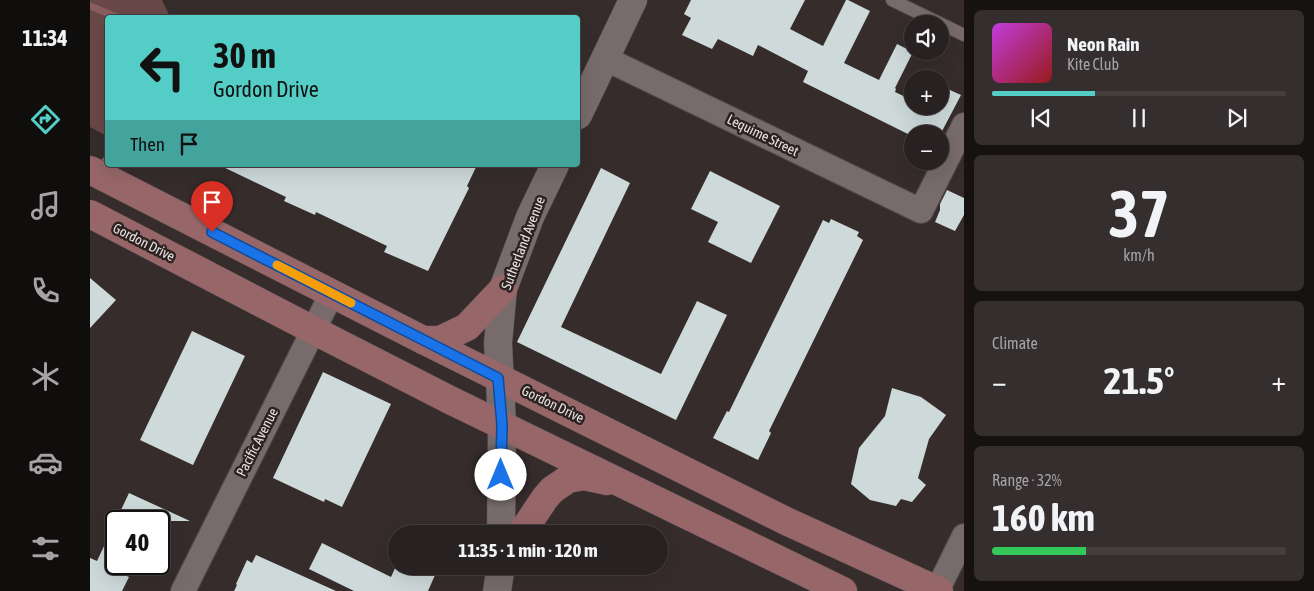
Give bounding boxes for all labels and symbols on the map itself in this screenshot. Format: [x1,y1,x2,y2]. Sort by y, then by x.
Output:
street label: Lequime Street [725,111,801,159]
pin [191,181,233,232]
street label: Sutherland Avenue [498,194,548,292]
street label: Gordon Drive [110,220,178,264]
street label: Gordon Drive [519,382,587,426]
street label: Pacific Avenue [233,405,281,479]
position arrow [474,448,526,500]
speed limit sign: 40 [105,510,170,575]

